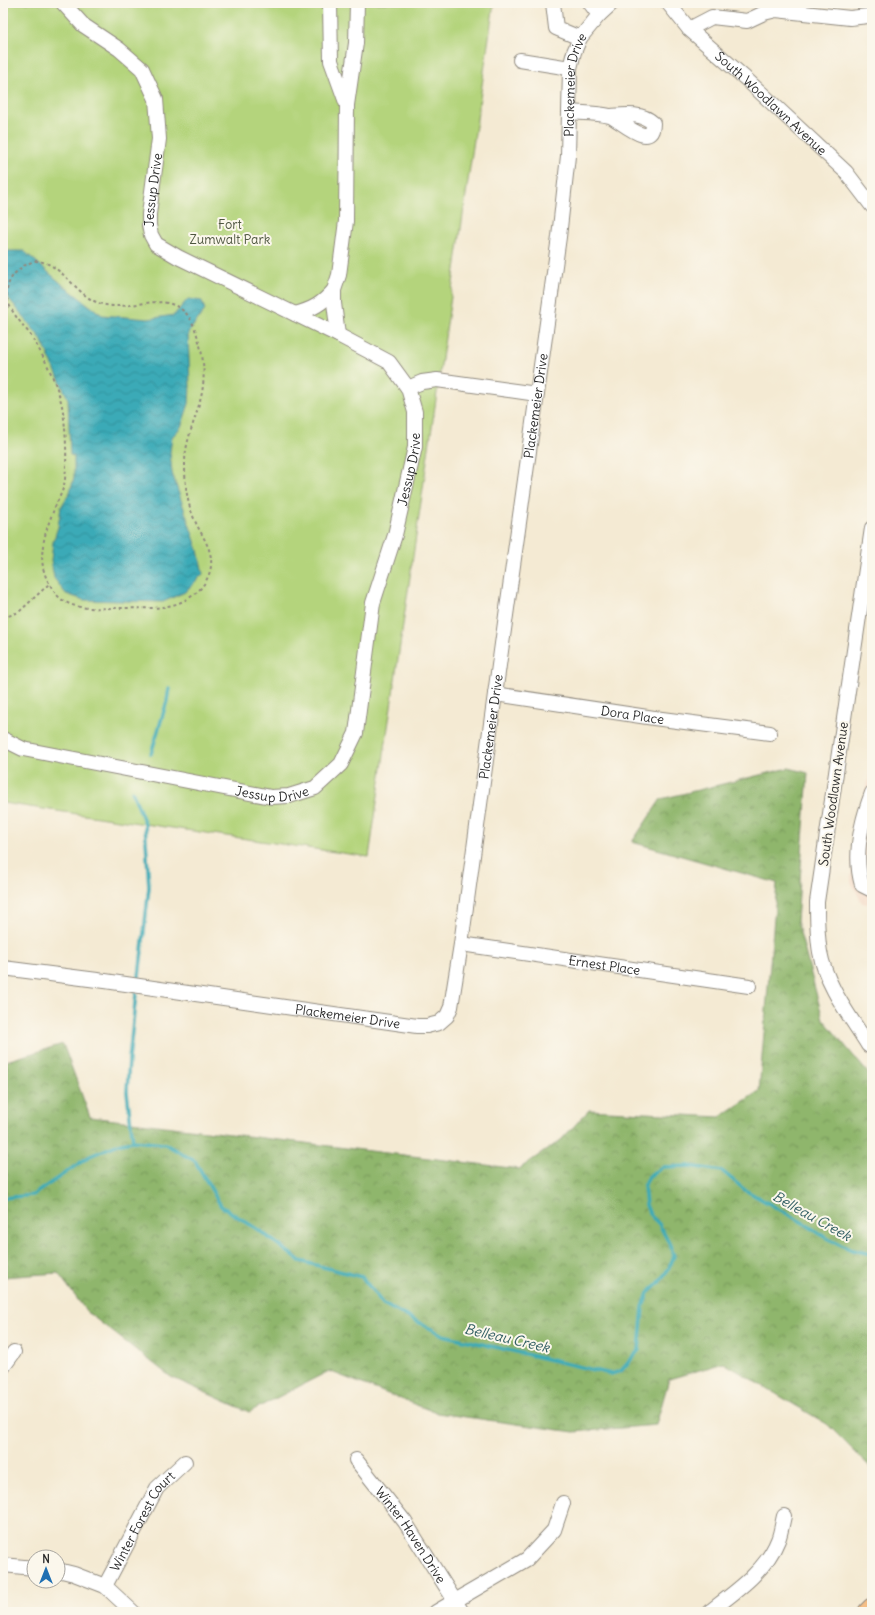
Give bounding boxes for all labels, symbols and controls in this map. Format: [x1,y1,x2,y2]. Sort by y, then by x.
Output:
street label: Plackemeier Drive [560,29,590,137]
street label: South Woodlawn Avenue [711,48,830,159]
street label: Jessup Drive [141,152,166,227]
park label: Fort Zumwalt Park [190,216,271,248]
street label: Plackemeier Drive [520,352,552,459]
street label: Jessup Drive [394,433,424,508]
street label: Plackemeier Drive [475,673,507,780]
street label: Dora Place [600,702,665,728]
street label: South Woodlawn Avenue [815,721,852,867]
street label: Jessup Drive [234,782,311,806]
street label: Ernest Place [567,952,641,979]
street label: Plackemeier Drive [294,1001,401,1032]
water label: Belleau Creek [770,1187,855,1245]
water label: Belleau Creek [463,1319,552,1357]
street label: Winter Forest Court [106,1467,179,1574]
street label: Winter Haven Drive [371,1484,450,1587]
north arrow [26,1549,66,1589]
text: N [42,1552,50,1566]

